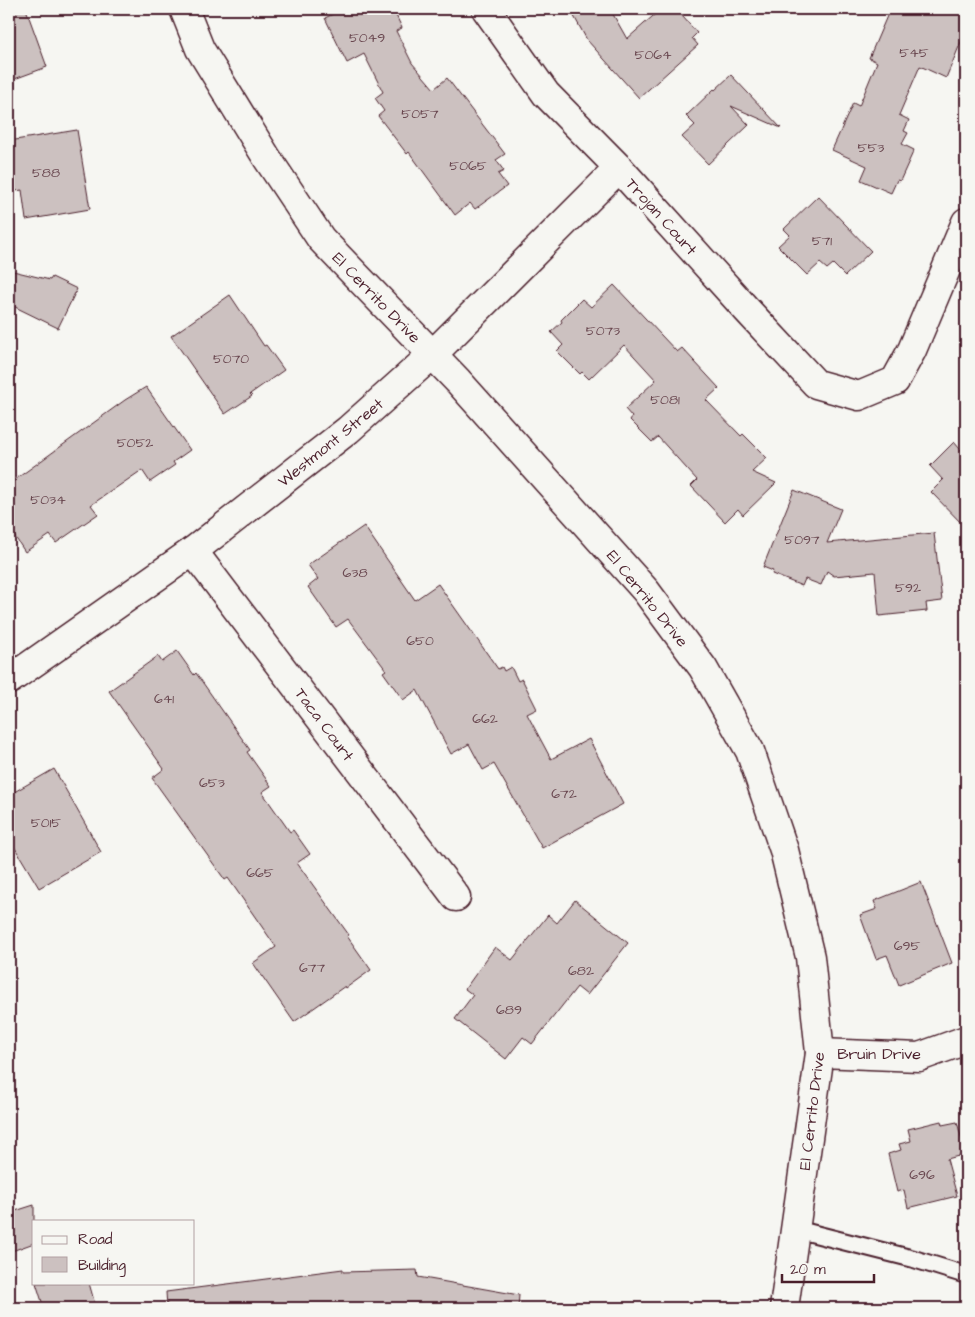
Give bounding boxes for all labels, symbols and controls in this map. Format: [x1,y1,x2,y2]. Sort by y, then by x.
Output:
house number: 5049 [349,28,385,48]
house number: 545 [899,43,929,63]
house number: 5064 [634,45,672,65]
house number: 5057 [401,104,439,124]
house number: 553 [858,138,884,158]
house number: 5065 [449,156,487,176]
house number: 588 [32,163,60,183]
street label: Trojan Court [621,173,702,260]
house number: 571 [812,231,832,251]
street label: El Cerrito Drive [327,247,426,348]
house number: 5073 [586,321,620,341]
house number: 5070 [213,349,249,369]
house number: 5081 [650,390,680,410]
street label: Westmont Street [273,393,388,492]
house number: 5052 [117,433,153,453]
house number: 5034 [30,490,66,510]
house number: 5097 [784,530,820,550]
street label: El Cerrito Drive [601,546,693,652]
house number: 638 [343,563,367,583]
house number: 592 [895,578,921,598]
house number: 650 [406,631,434,651]
street label: Taca Court [289,683,359,766]
house number: 641 [154,689,174,709]
house number: 662 [472,709,498,729]
house number: 653 [199,773,225,793]
house number: 672 [551,784,577,804]
house number: 5015 [31,813,61,833]
house number: 665 [246,863,274,883]
house number: 695 [894,936,920,956]
house number: 677 [299,958,325,978]
house number: 682 [568,961,594,981]
house number: 689 [496,1000,522,1020]
street label: Bruin Drive [837,1043,921,1065]
street label: El Cerrito Drive [794,1050,830,1171]
house number: 696 [909,1165,935,1185]
legend [32,1220,195,1284]
text: Road [78,1229,113,1250]
scale bar [782,1252,875,1284]
text: Building [78,1255,126,1277]
text: 20 m [790,1259,826,1280]

